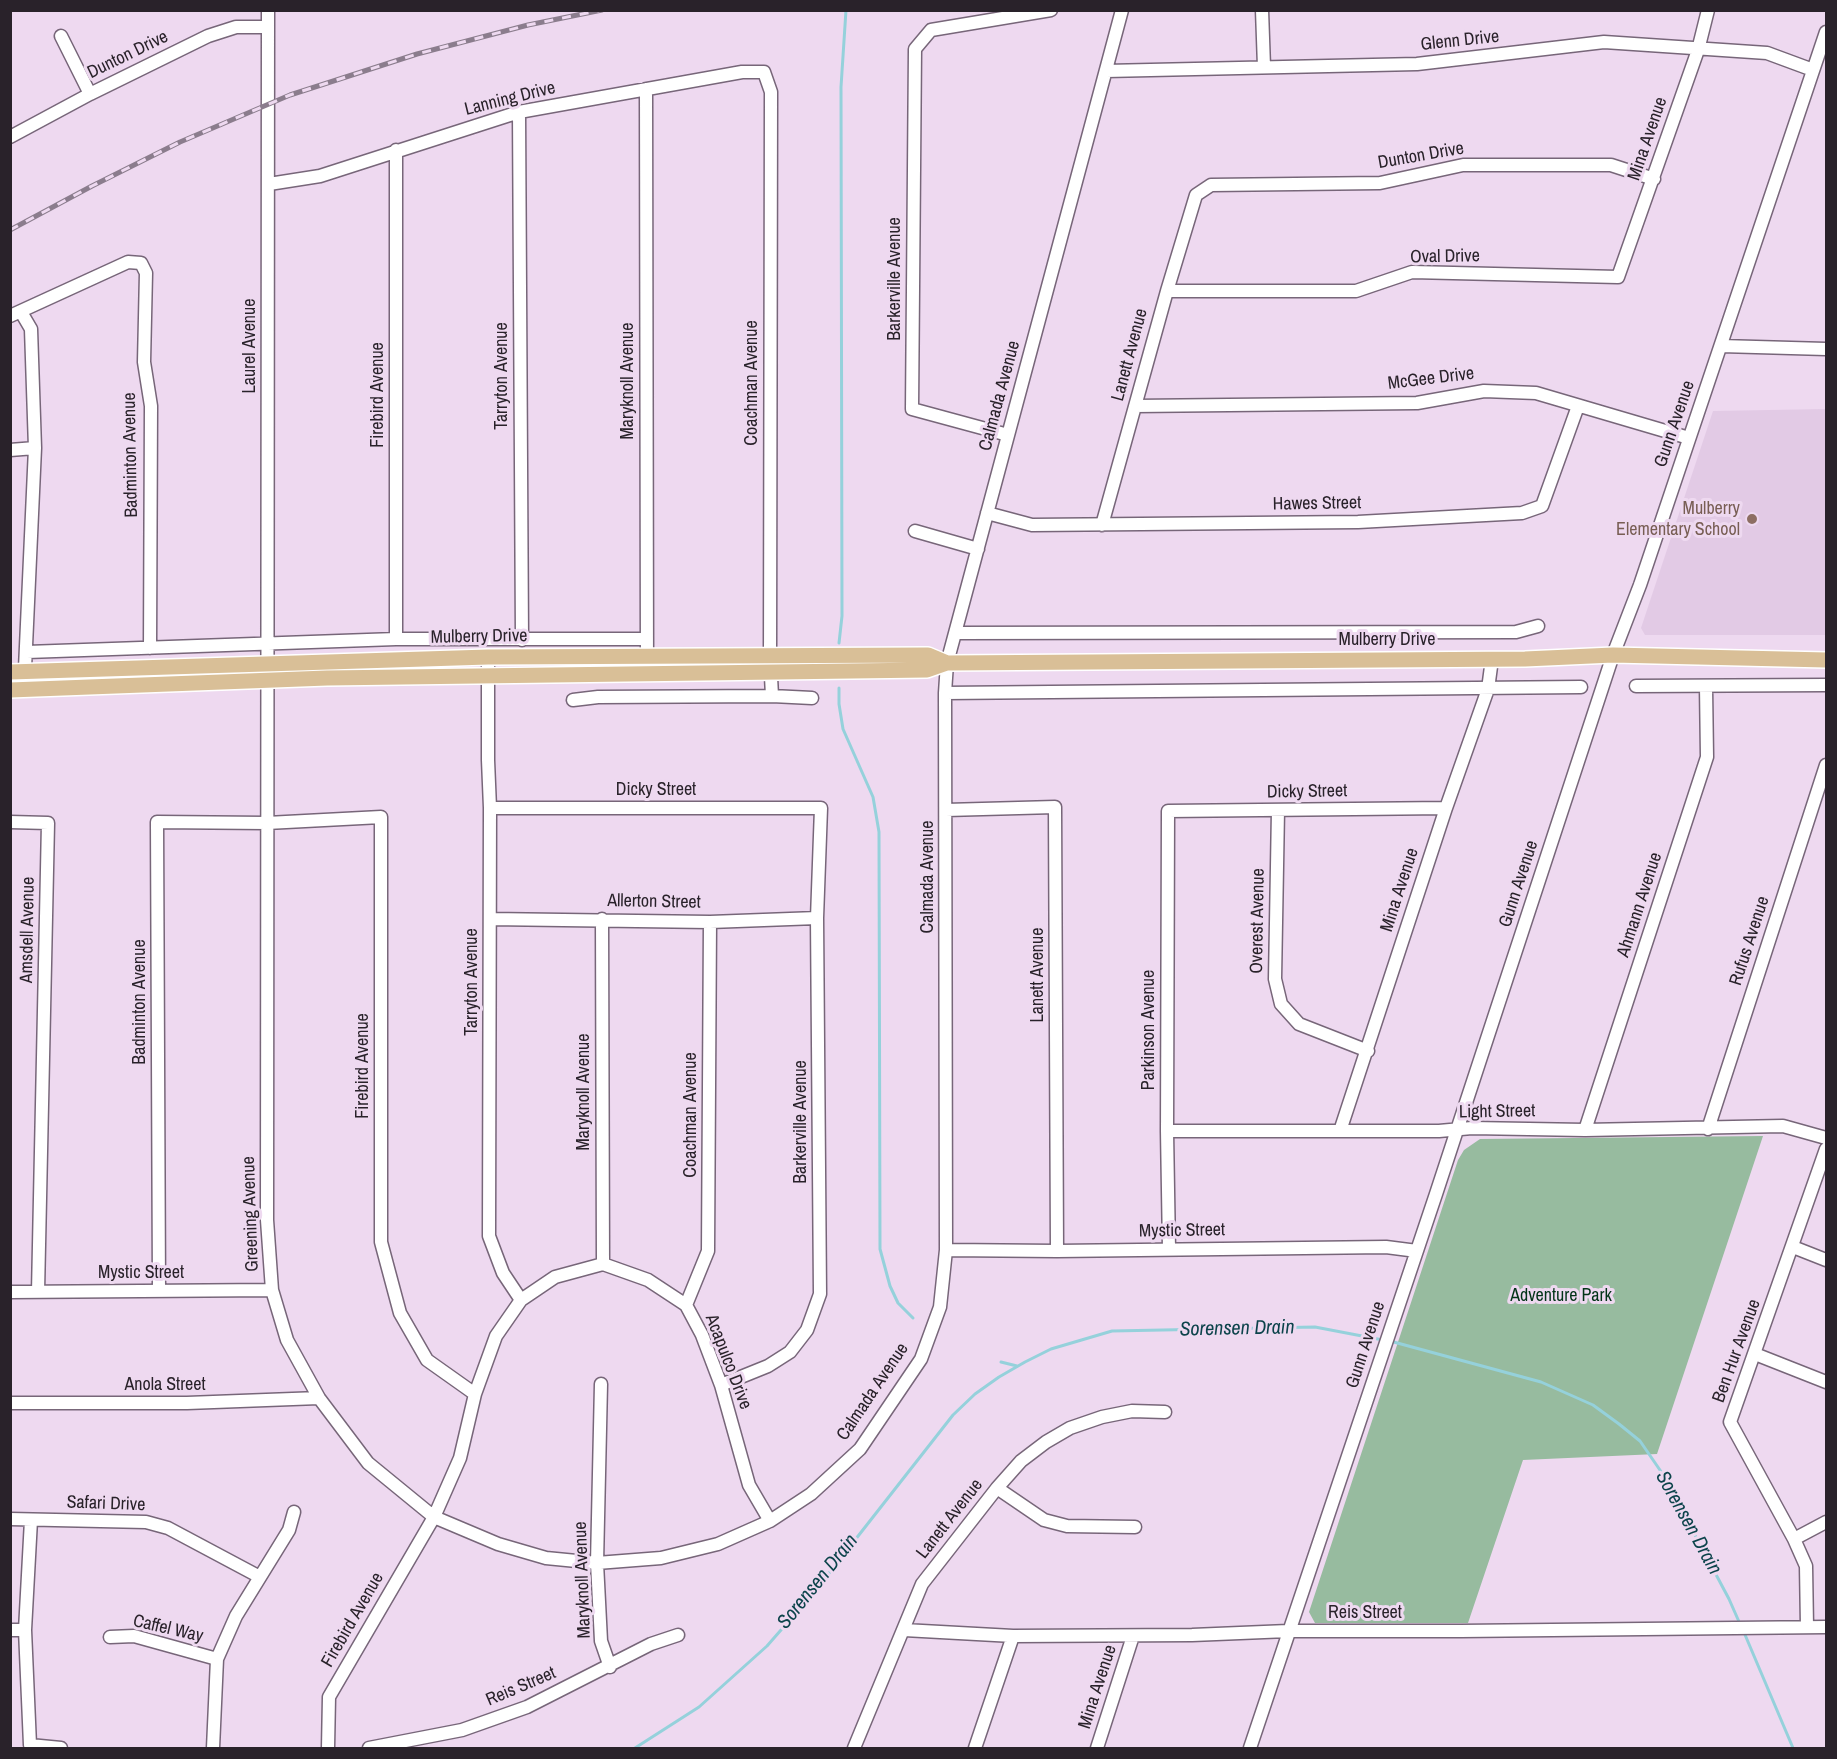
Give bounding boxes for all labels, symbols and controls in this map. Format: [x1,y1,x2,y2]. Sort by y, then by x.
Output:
street label: Dunton Drive [84,26,172,84]
street label: Glenn Drive [1420,26,1500,56]
street label: Lanning Drive [462,77,558,121]
street label: Mina Avenue [1624,94,1672,184]
street label: Dunton Drive [1376,138,1466,174]
street label: Barkerville Avenue [884,217,906,341]
street label: Oval Drive [1410,246,1480,268]
street label: Laurel Avenue [239,299,261,393]
street label: Lanett Avenue [1107,306,1153,404]
street label: Coachman Avenue [741,320,763,446]
street label: Tarryton Avenue [491,322,513,430]
street label: Maryknoll Avenue [617,322,639,440]
street label: Calmada Avenue [975,339,1025,453]
street label: Firebird Avenue [367,342,389,448]
street label: McGee Drive [1387,363,1475,395]
street label: Gunn Avenue [1650,378,1700,470]
street label: Badminton Avenue [119,392,143,518]
street label: Hawes Street [1273,492,1361,516]
place label: Mulberry Elementary School [1616,498,1740,540]
marker: Mulberry Elementary School [1745,512,1759,526]
street label: Mulberry Drive [430,625,528,649]
street label: Mulberry Drive [1339,629,1435,651]
street label: Dicky Street [616,779,696,801]
street label: Dicky Street [1267,781,1347,803]
street label: Calmada Avenue [917,821,939,933]
street label: Gunn Avenue [1495,838,1543,930]
street label: Mina Avenue [1376,845,1424,935]
street label: Ahmann Avenue [1613,850,1667,960]
street label: Overest Avenue [1246,868,1270,974]
street label: Amsdell Avenue [16,877,40,983]
street label: Allerton Street [607,890,701,914]
street label: Rufus Avenue [1725,894,1775,988]
street label: Tarryton Avenue [461,928,483,1036]
street label: Lanett Avenue [1027,928,1049,1022]
street label: Badminton Avenue [129,939,151,1065]
street label: Parkinson Avenue [1138,970,1160,1090]
street label: Firebird Avenue [352,1013,374,1119]
street label: Maryknoll Avenue [573,1033,595,1151]
street label: Coachman Avenue [680,1052,702,1178]
street label: Barkerville Avenue [790,1060,812,1184]
street label: Light Street [1459,1101,1535,1123]
street label: Greening Avenue [238,1156,264,1272]
street label: Mystic Street [1139,1219,1225,1243]
street label: Mystic Street [98,1262,184,1284]
park label: Adventure Park [1510,1285,1612,1307]
street label: Ben Hur Avenue [1708,1297,1766,1405]
street label: Gunn Avenue [1342,1299,1390,1391]
street label: Acapulco Drive [700,1311,756,1413]
water label: Sorensen Drain [1179,1316,1295,1342]
street label: Calmada Avenue [832,1339,914,1445]
street label: Anola Street [124,1374,206,1396]
water label: Sorensen Drain [1650,1467,1726,1579]
street label: Lanett Avenue [912,1475,988,1563]
street label: Safari Drive [66,1492,146,1516]
street label: Maryknoll Avenue [570,1521,596,1639]
water label: Sorensen Drain [773,1530,863,1634]
street label: Firebird Avenue [317,1569,389,1671]
street label: Reis Street [1328,1602,1402,1624]
street label: Caffel Way [131,1610,205,1648]
street label: Mina Avenue [1074,1642,1122,1732]
street label: Reis Street [483,1663,559,1711]

